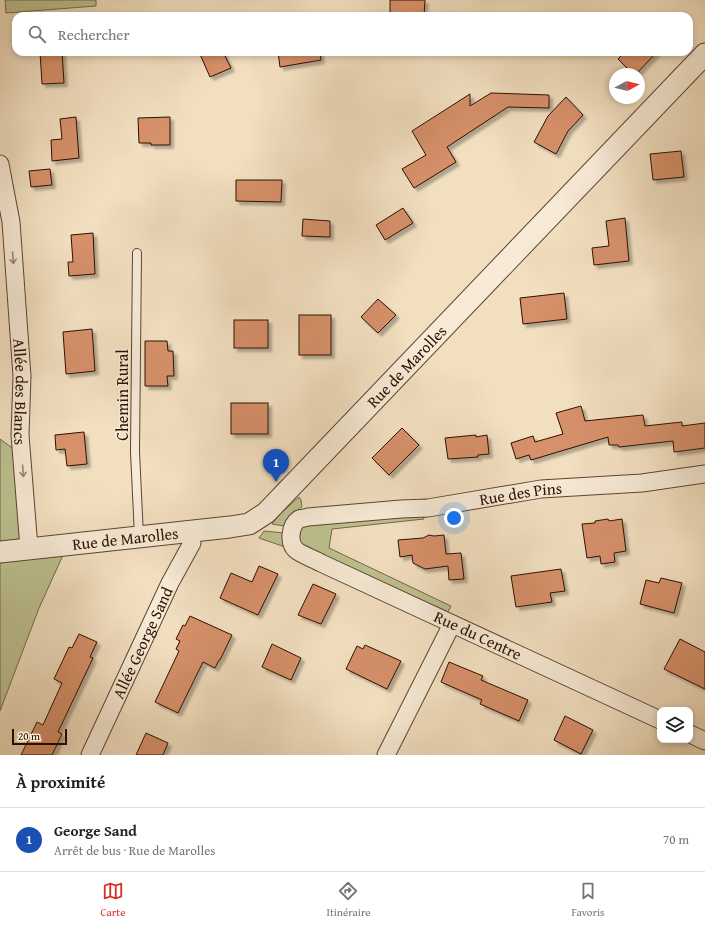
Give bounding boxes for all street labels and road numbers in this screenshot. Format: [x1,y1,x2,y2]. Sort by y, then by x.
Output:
street label: Rue de Marolles [361,319,452,413]
street label: Allée des Blancs [7,337,34,446]
street label: Chemin Rural [110,349,134,441]
street label: Rue des Pins [477,476,563,511]
street label: Rue de Marolles [71,521,180,556]
street label: Allée George Sand [106,582,179,702]
street label: Rue du Centre [430,604,526,666]

